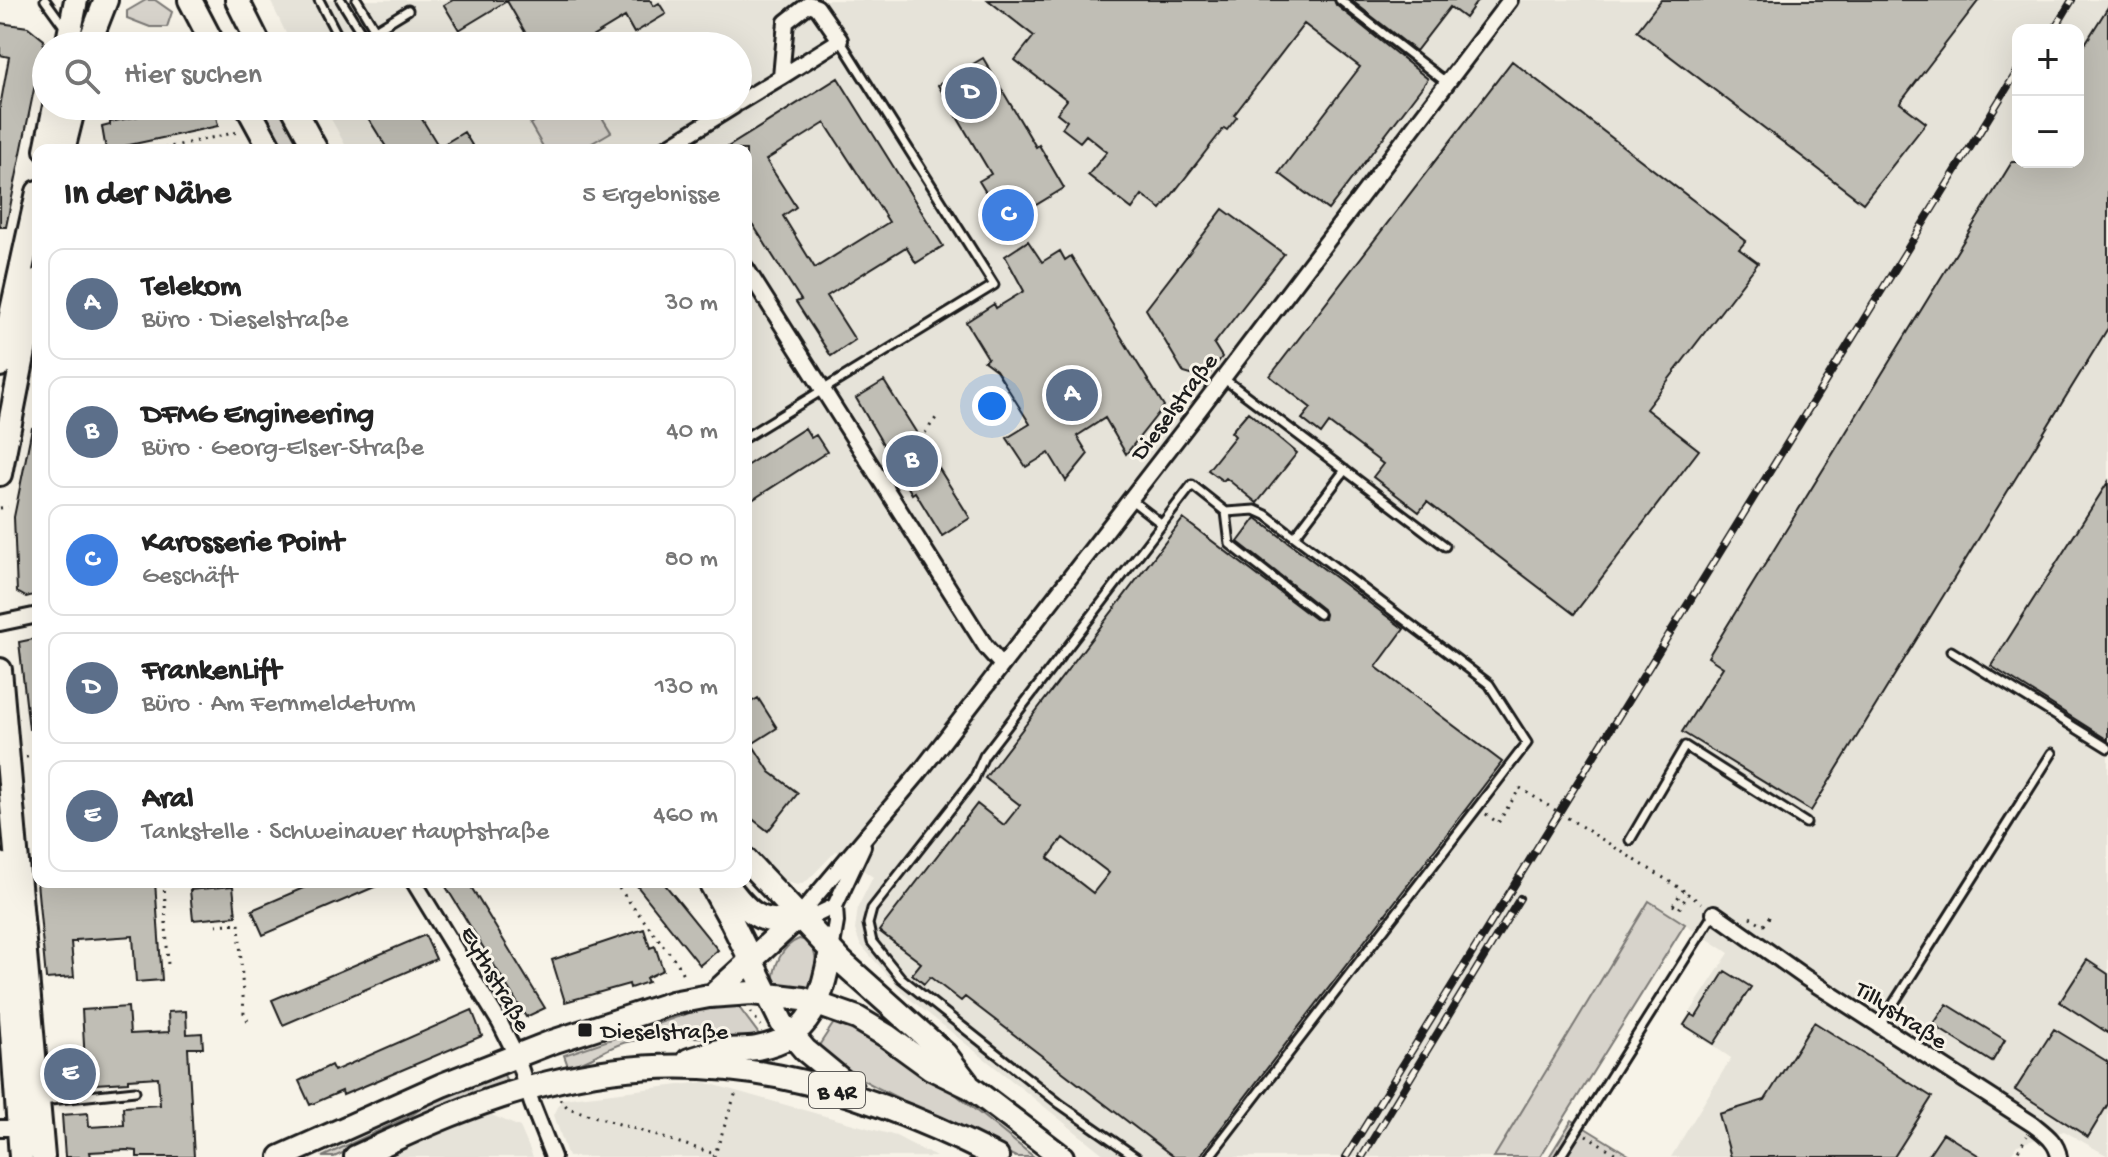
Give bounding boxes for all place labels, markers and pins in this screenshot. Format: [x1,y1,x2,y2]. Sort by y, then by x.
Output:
pin: D [945,63,997,123]
pin: C [982,185,1034,245]
pin: A [1046,365,1098,425]
pin: B [886,431,938,491]
place label: Dieselstraße [599,1019,729,1048]
marker: Dieselstraße [576,1021,594,1039]
pin: E [44,1044,96,1104]

